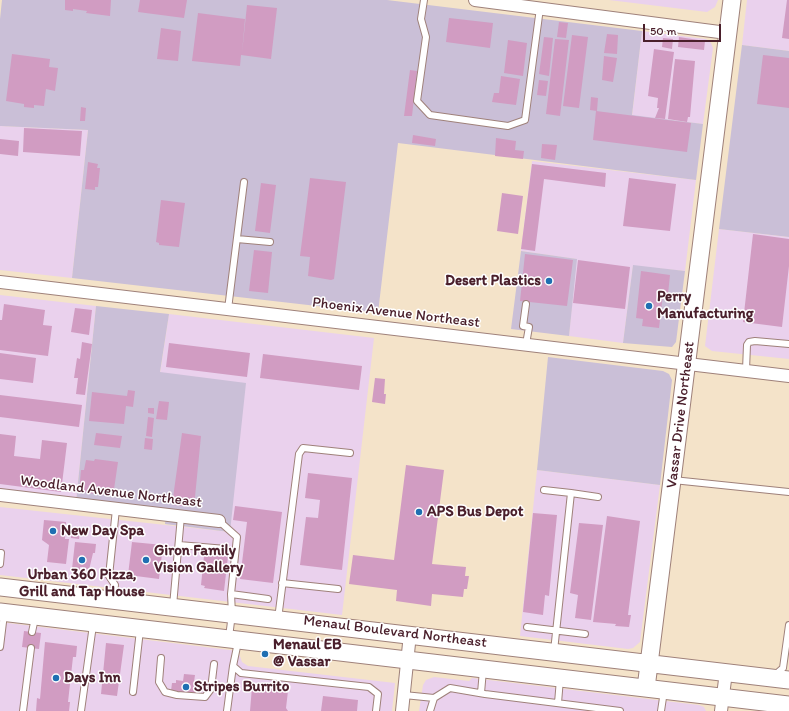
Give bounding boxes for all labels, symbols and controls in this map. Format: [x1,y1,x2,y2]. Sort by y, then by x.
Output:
scale bar [645,16,723,42]
text: 50 m [650,24,676,38]
place label: Desert Plastics [445,272,541,290]
marker: Desert Plastics [544,276,554,286]
place label: Perry Manufacturing [657,288,753,323]
street label: Phoenix Avenue Northeast [311,294,481,332]
marker: Perry Manufacturing [644,301,654,311]
street label: Vassar Drive Northeast [663,341,699,489]
street label: Woodland Avenue Northeast [19,472,203,512]
place label: APS Bus Depot [427,503,523,521]
marker: APS Bus Depot [414,507,424,517]
place label: New Day Spa [61,522,144,540]
marker: New Day Spa [48,526,58,536]
place label: Giron Family Vision Gallery [154,542,243,577]
marker: Urban 360 Pizza, Grill and Tap House [77,555,87,565]
marker: Giron Family Vision Gallery [141,555,151,565]
place label: Urban 360 Pizza, Grill and Tap House [19,566,145,601]
street label: Menaul Boulevard Northeast [302,612,488,652]
place label: Menaul EB @ Vassar [273,636,342,671]
marker: Menaul EB @ Vassar [260,649,270,659]
place label: Days Inn [64,669,121,687]
marker: Days Inn [51,673,61,683]
place label: Stripes Burrito [194,678,289,696]
marker: Stripes Burrito [181,682,191,692]

